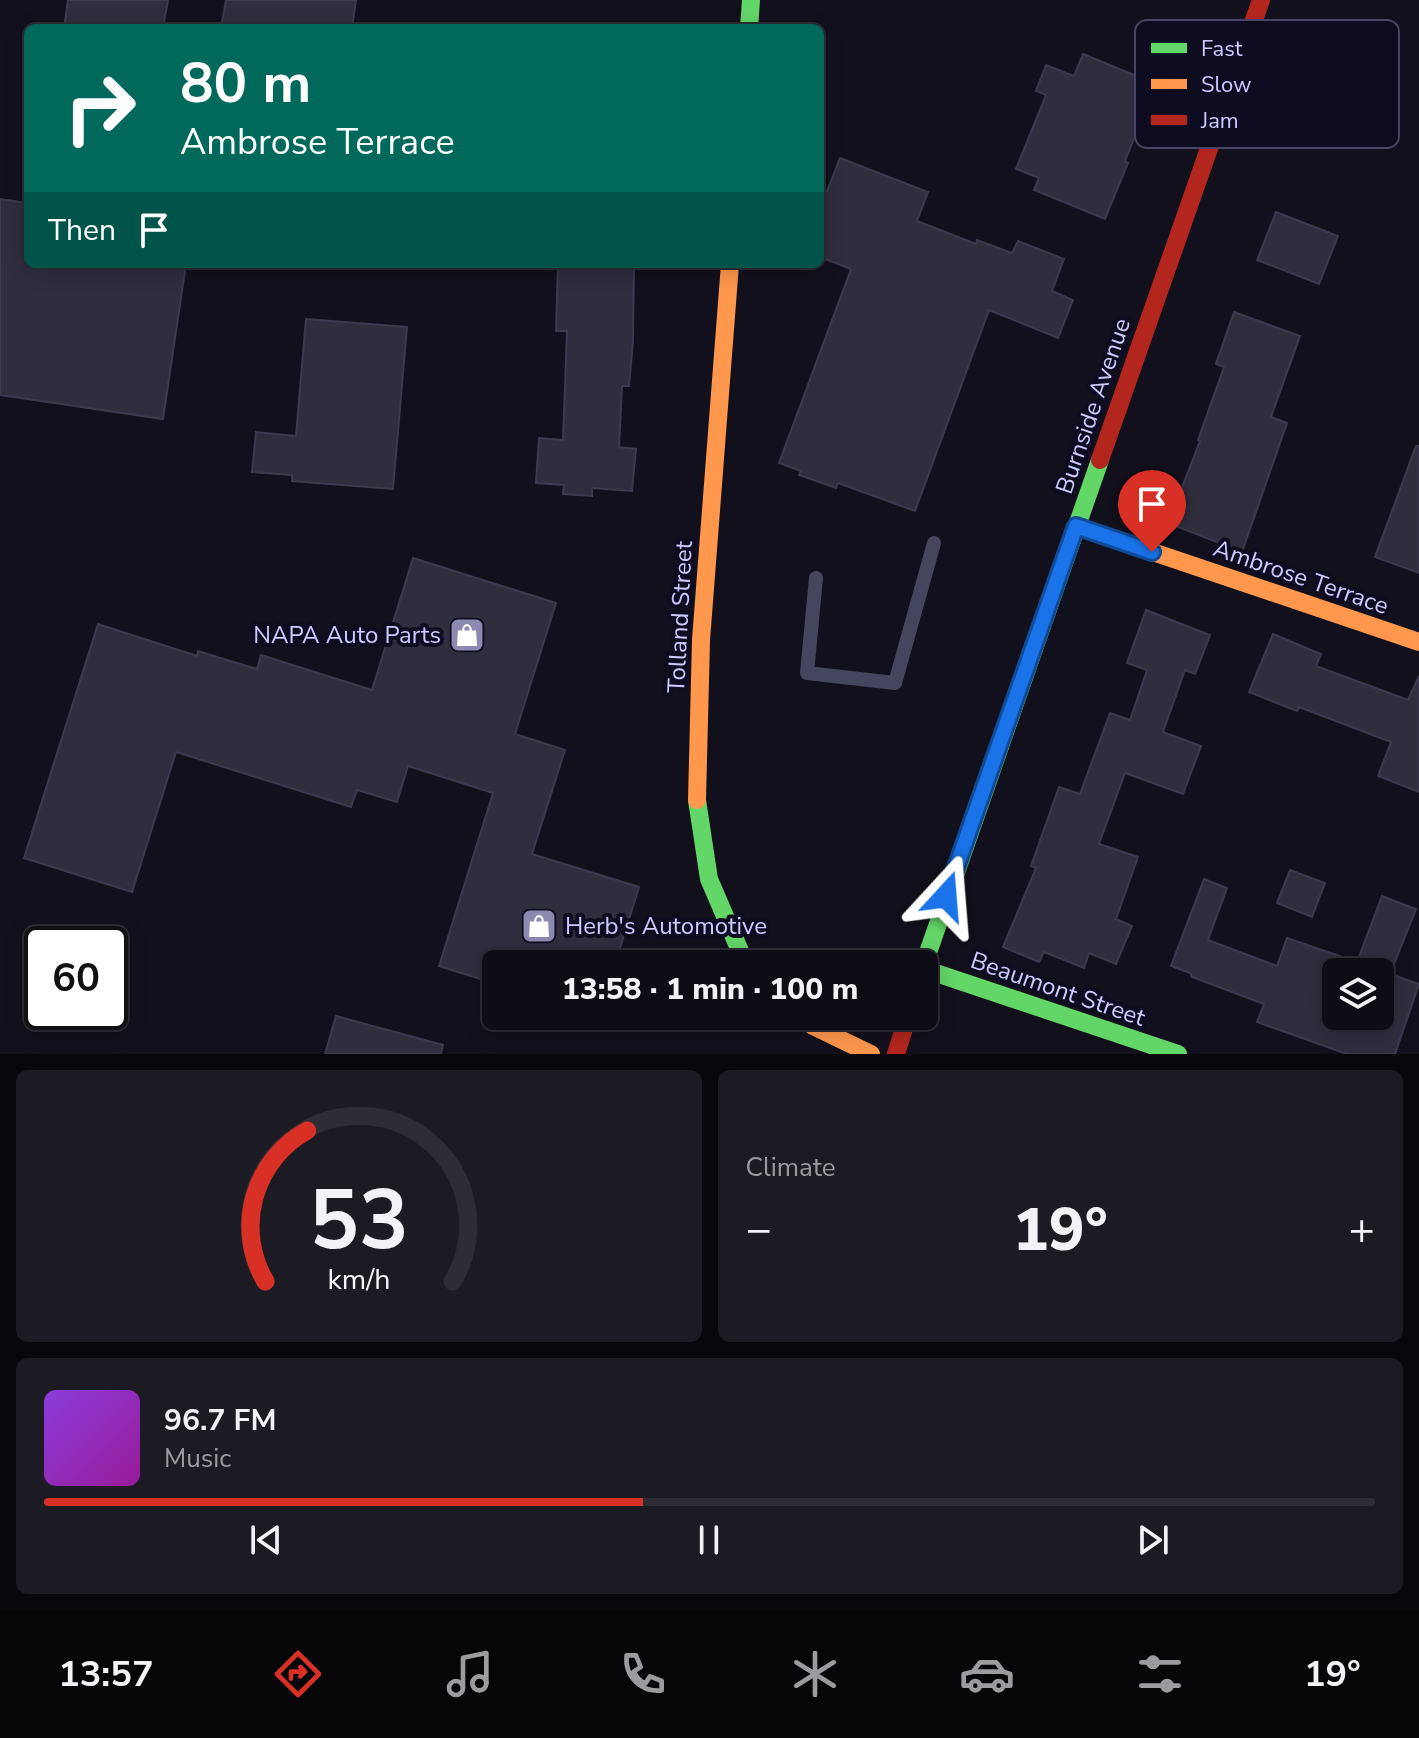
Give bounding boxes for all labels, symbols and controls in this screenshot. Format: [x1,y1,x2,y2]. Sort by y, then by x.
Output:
legend [1135,20,1399,148]
text: Fast [1201,34,1243,64]
text: 80 m [180,45,311,122]
icon: right [48,56,152,160]
text: Slow [1201,70,1252,100]
text: Jam [1200,106,1239,136]
text: Ambrose Terrace [180,118,455,167]
icon: arrive [132,208,176,252]
text: Then [48,210,116,251]
street label: Burnside Avenue [1048,314,1138,498]
pin [1118,470,1186,552]
icon: arrive [1130,482,1174,526]
street label: Ambrose Terrace [1209,532,1393,622]
street label: Tolland Street [660,540,700,694]
shop icon: NAPA Auto Parts [448,616,486,654]
place label: NAPA Auto Parts [253,619,441,651]
position arrow [904,854,988,938]
shop icon: Herb's Automotive [520,907,558,945]
place label: Herb's Automotive [565,910,767,942]
speed limit sign: 60 [24,926,128,1030]
street label: Beaumont Street [966,944,1150,1034]
map controls [1322,958,1394,1030]
button: layers [1322,958,1394,1030]
text: 13:58 · 1 min · 100 m [562,969,858,1010]
text: Climate [746,1150,836,1185]
text: 53 [309,1164,409,1277]
text: 19° [1013,1189,1108,1271]
text: − [746,1200,772,1260]
text: + [1349,1200,1375,1260]
text: km/h [327,1260,390,1299]
text: 96.7 FM [164,1400,276,1441]
text: Music [164,1441,231,1476]
icon: previous [244,1518,288,1562]
icon: pause [687,1518,731,1562]
icon: next [1131,1518,1175,1562]
icon: directions [270,1646,326,1702]
icon: music [442,1646,498,1702]
icon: phone [615,1646,671,1702]
icon: climate [787,1646,843,1702]
icon: car [959,1646,1015,1702]
icon: filters [1132,1646,1188,1702]
text: 13:57 [58,1650,154,1699]
text: 19° [1304,1650,1361,1699]

